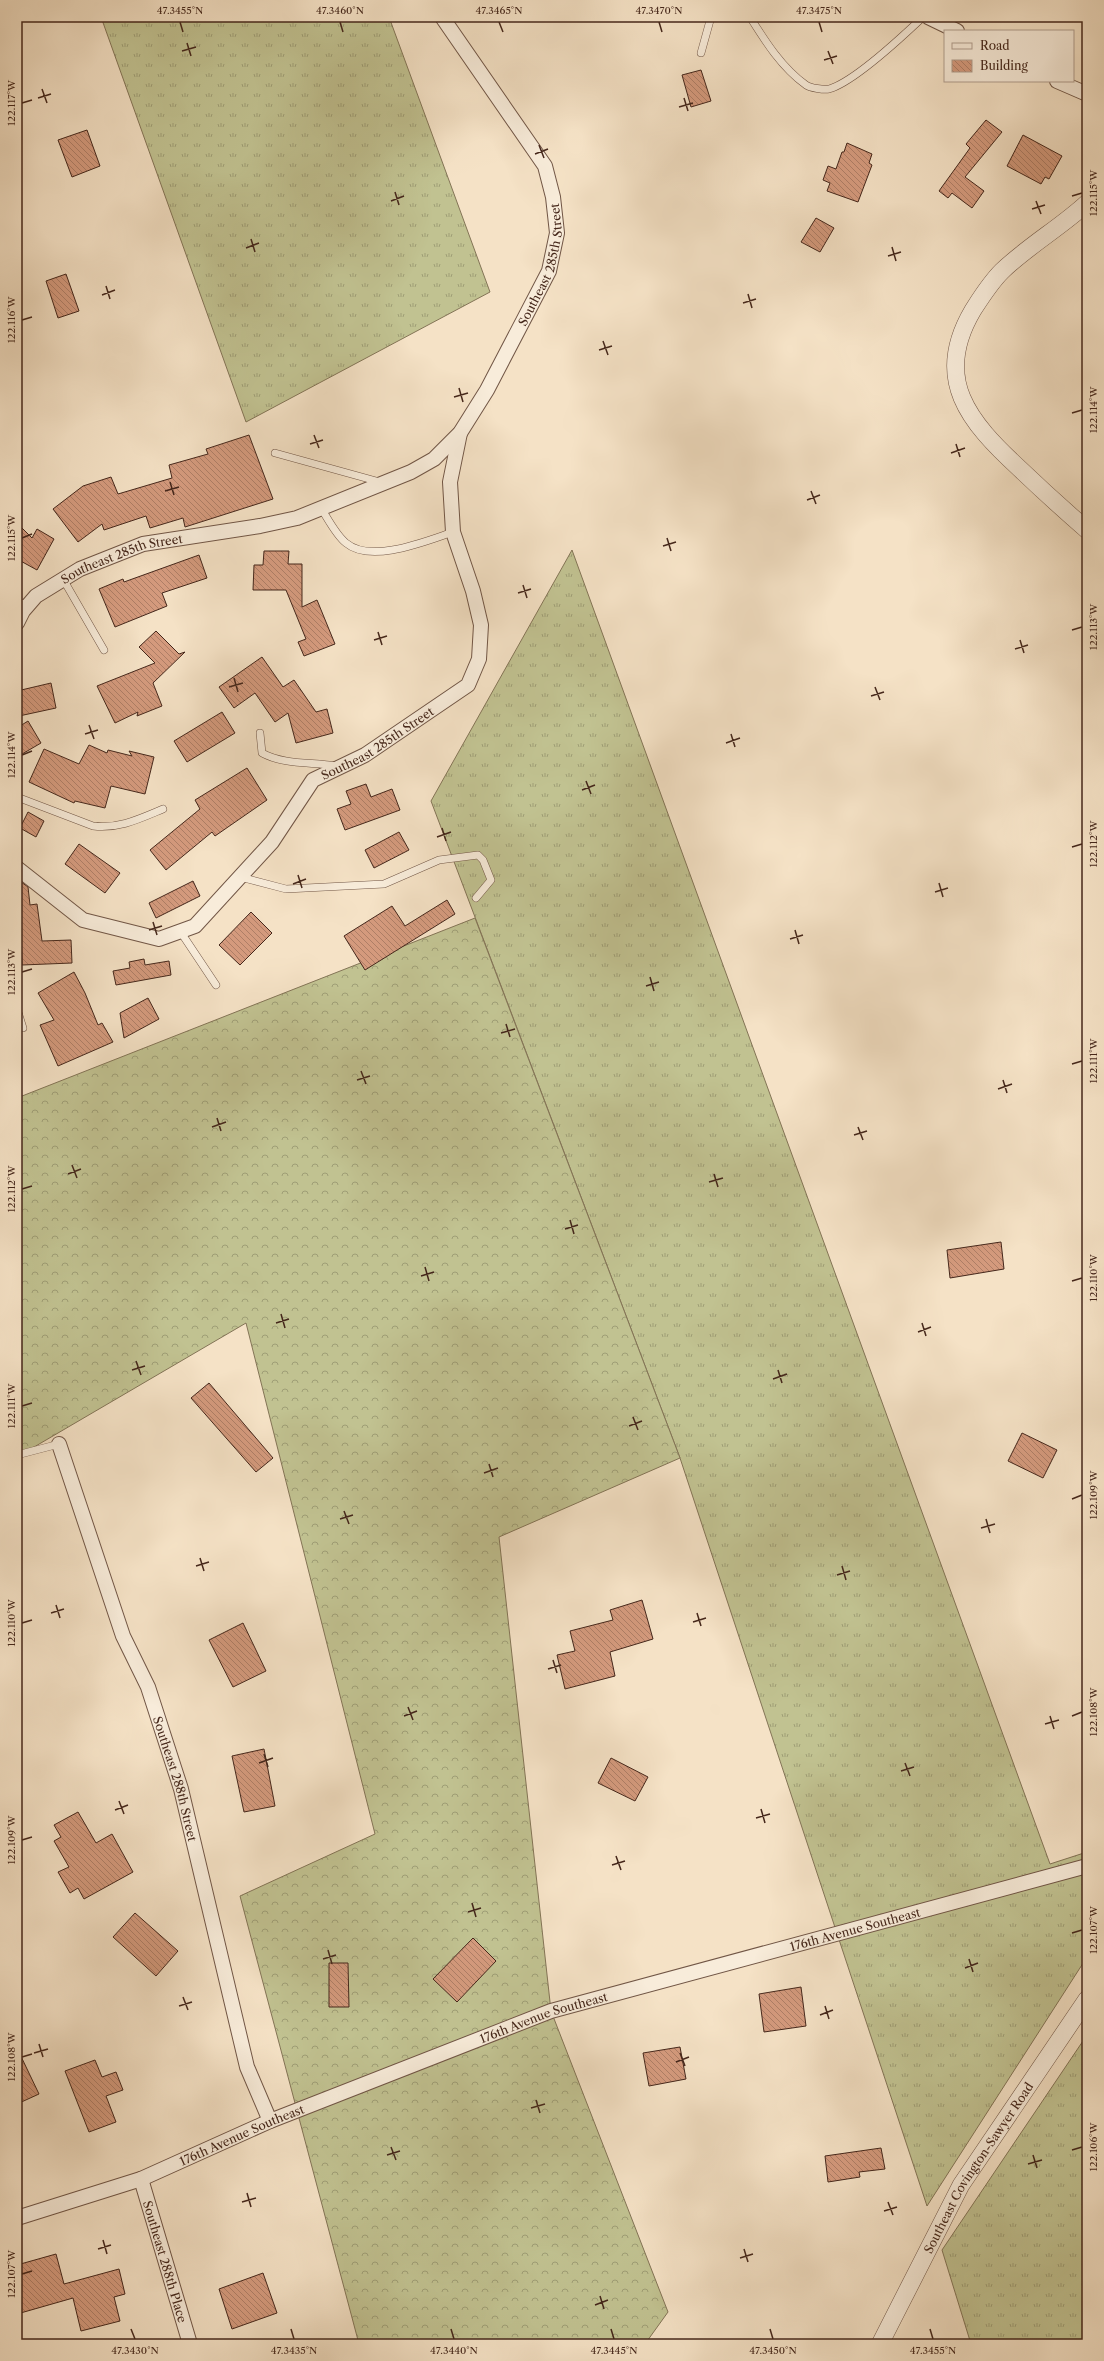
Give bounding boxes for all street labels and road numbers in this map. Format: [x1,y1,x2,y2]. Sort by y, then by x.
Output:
street label: Southeast 285th Street [514,202,565,328]
street label: Southeast 285th Street [58,530,184,587]
street label: Southeast 285th Street [318,703,437,783]
street label: Southeast 288th Street [150,1714,201,1843]
street label: 176th Avenue Southeast [788,1904,922,1954]
street label: 176th Avenue Southeast [477,1988,610,2046]
street label: Southeast Covington-Sawyer Road [920,2079,1036,2256]
street label: 176th Avenue Southeast [177,2101,307,2168]
street label: Southeast 288th Place [140,2199,191,2324]

